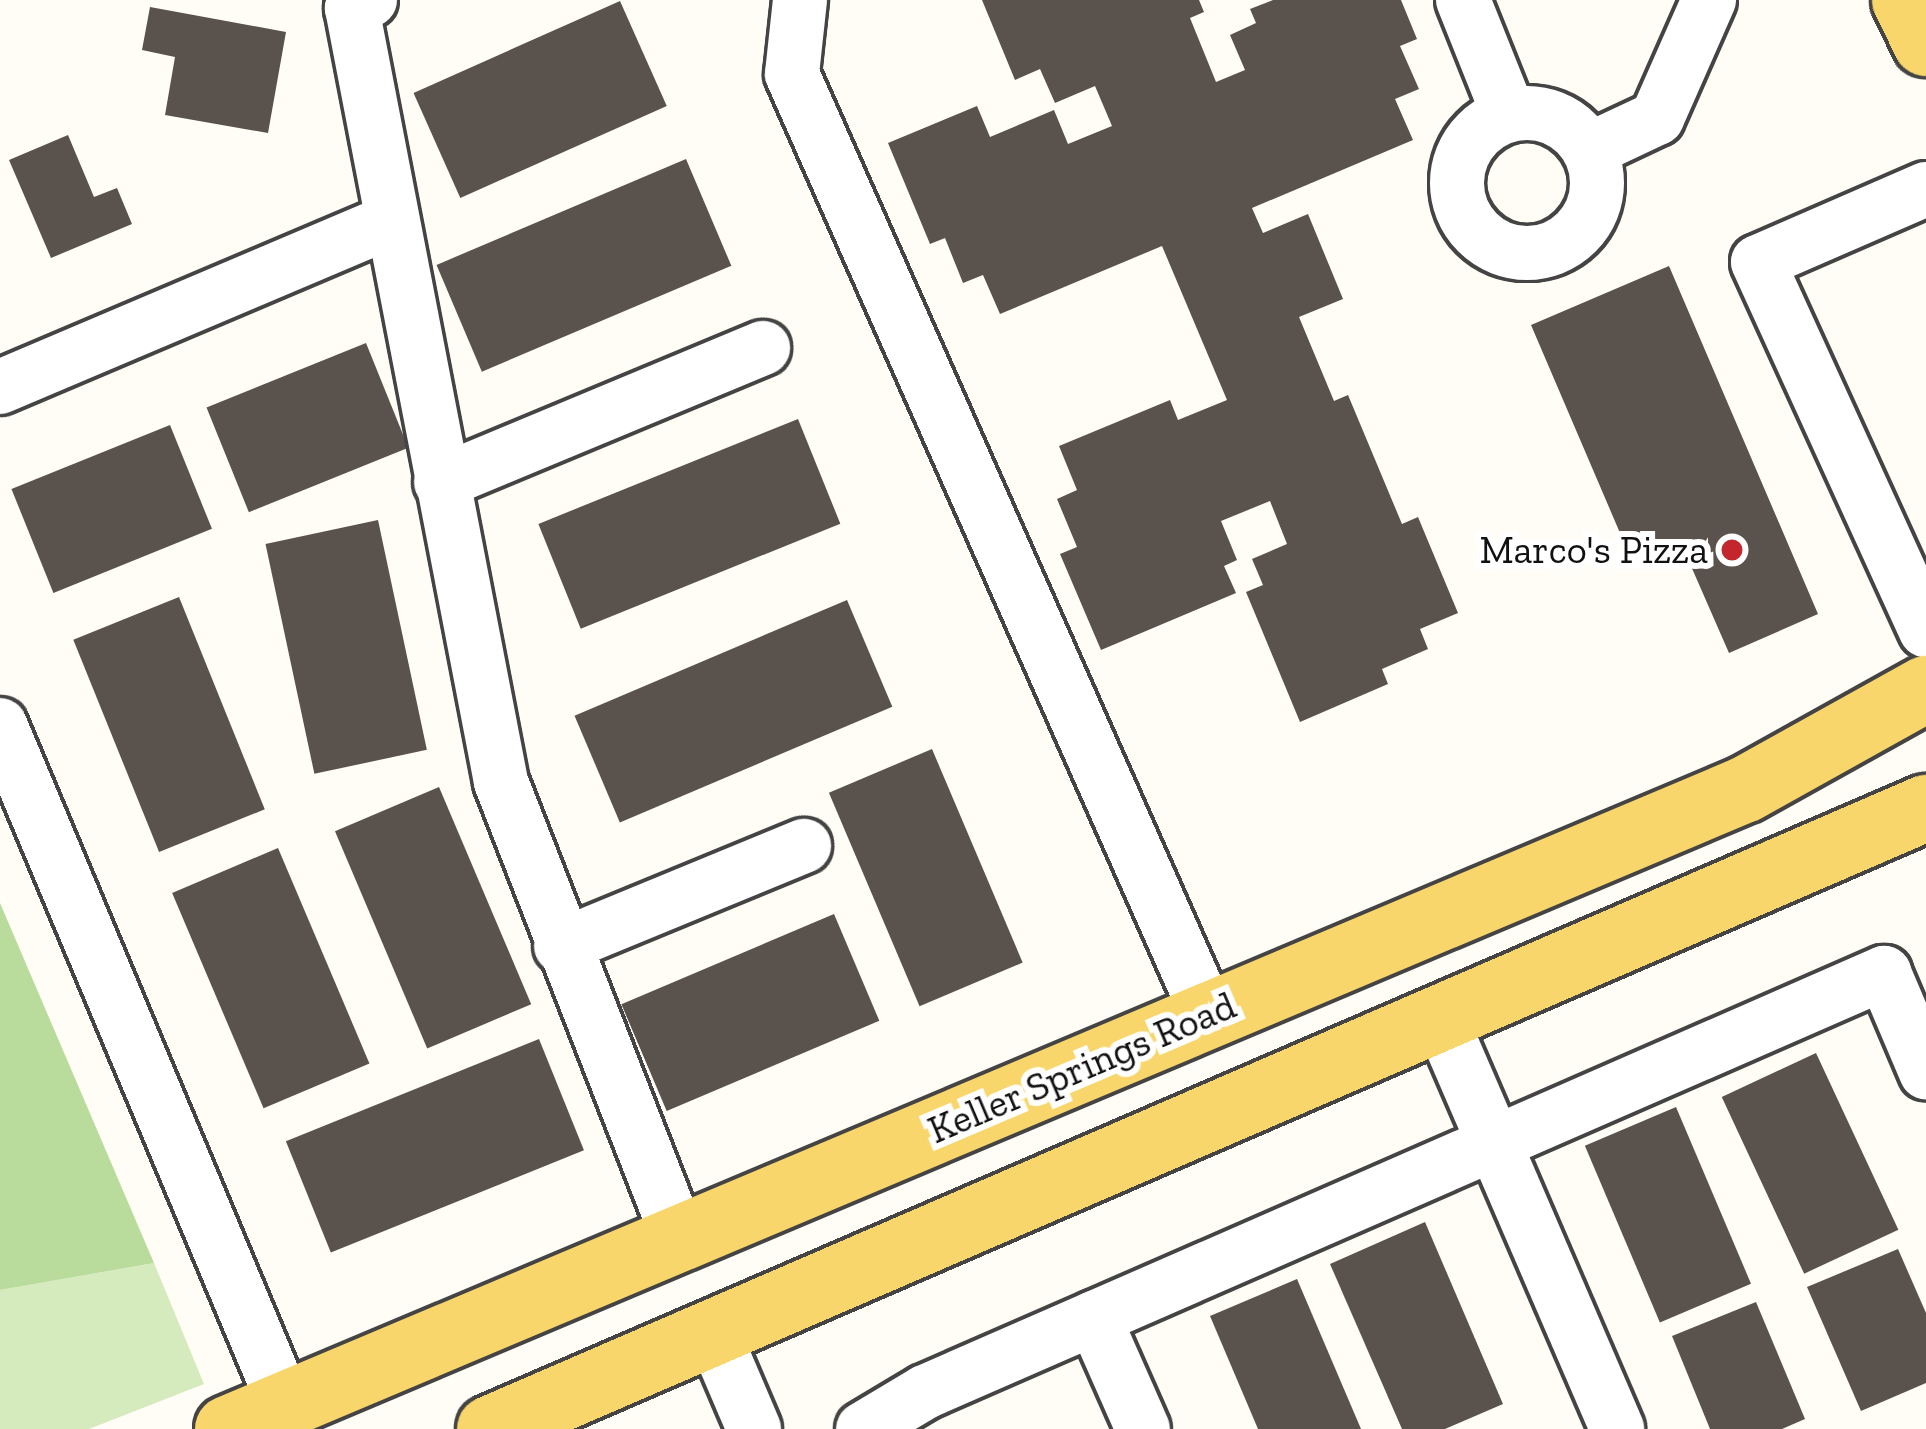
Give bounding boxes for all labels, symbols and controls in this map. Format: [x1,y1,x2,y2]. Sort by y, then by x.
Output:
place label: Marco's Pizza [1479,527,1708,573]
marker: Marco's Pizza [1719,537,1745,563]
street label: Keller Springs Road [921,982,1243,1154]

